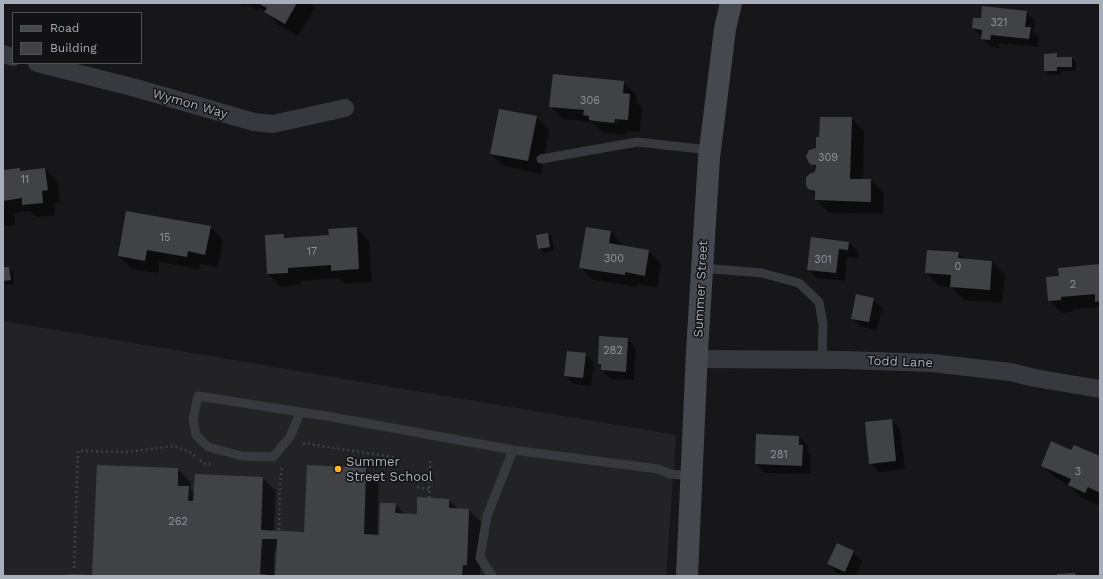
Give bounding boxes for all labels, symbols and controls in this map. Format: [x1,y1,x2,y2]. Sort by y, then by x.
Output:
legend [12,12,142,64]
house number: 321 [990,16,1008,30]
text: Road [50,21,79,35]
text: Building [50,41,97,55]
street label: Wymon Way [151,86,229,122]
house number: 306 [580,94,600,108]
house number: 309 [818,151,838,165]
house number: 11 [21,173,29,187]
house number: 15 [160,231,170,245]
street label: Summer Street [691,240,711,338]
house number: 17 [307,245,317,259]
house number: 300 [604,252,624,266]
house number: 301 [814,253,832,267]
house number: 0 [955,260,961,274]
house number: 2 [1070,278,1076,292]
house number: 282 [603,344,623,358]
street label: Todd Lane [867,353,933,371]
house number: 281 [770,448,788,462]
place label: Summer Street School [346,454,433,485]
marker: Summer Street School [333,464,343,474]
house number: 3 [1075,465,1081,479]
house number: 262 [168,515,188,529]

